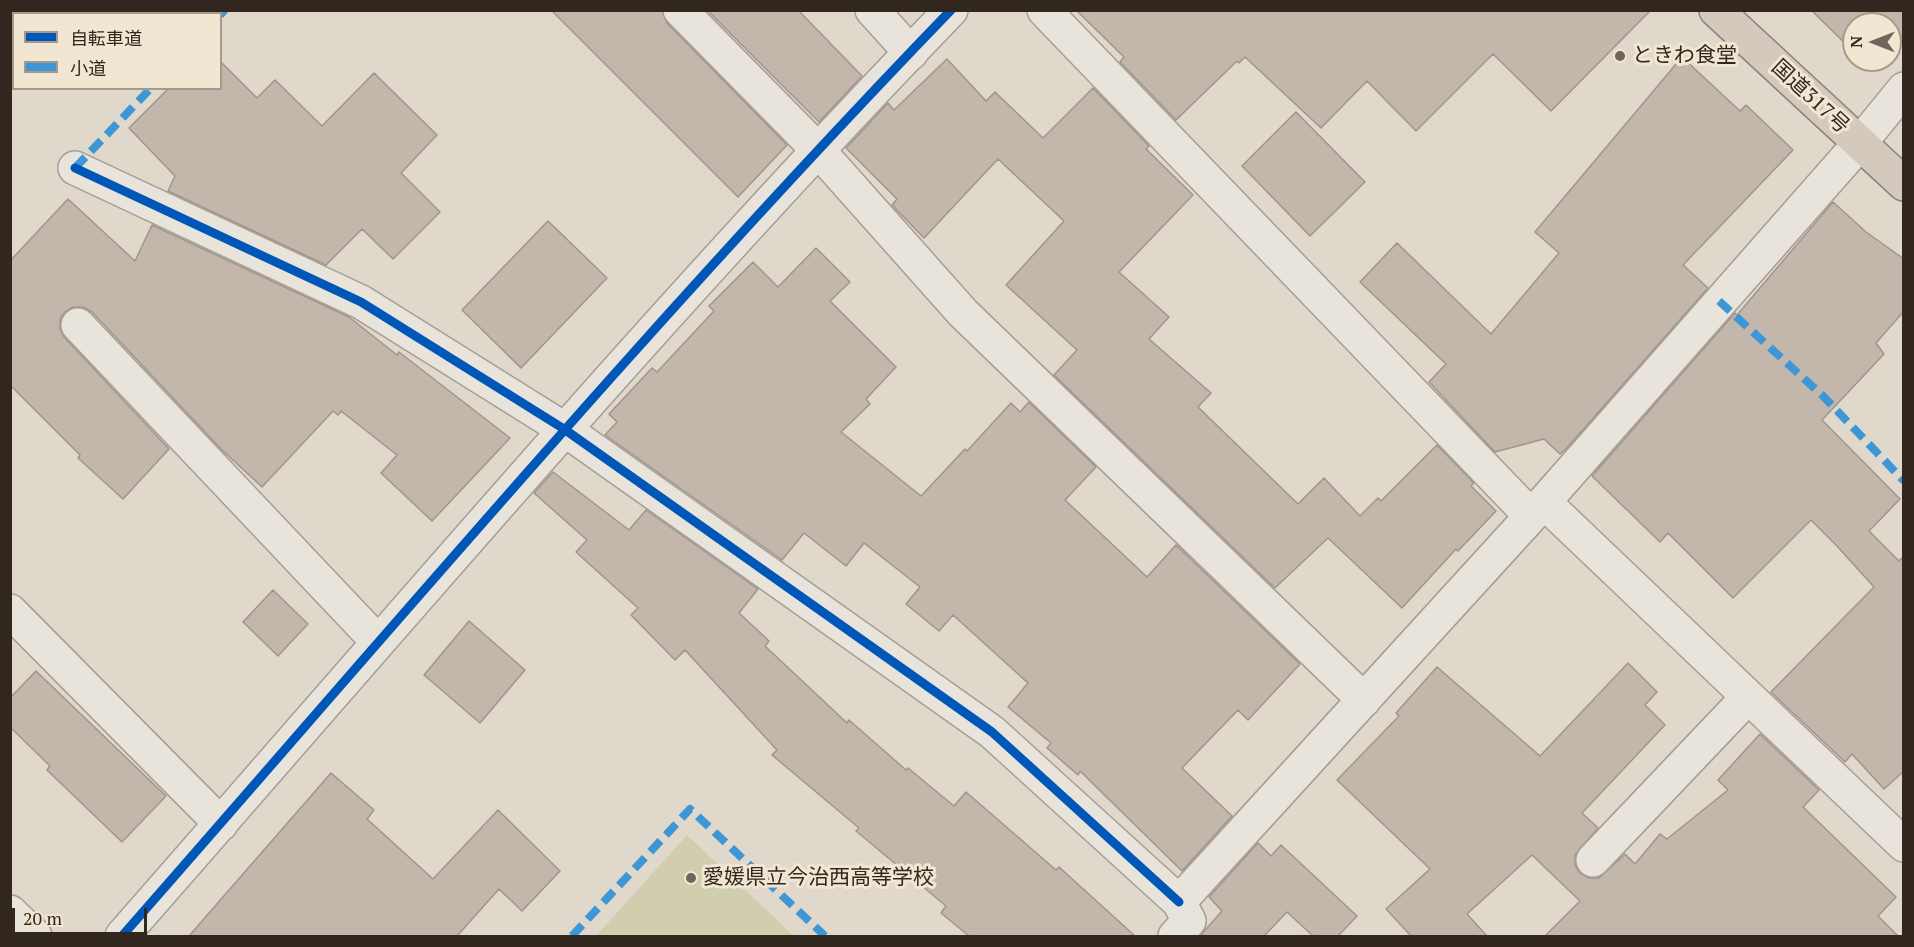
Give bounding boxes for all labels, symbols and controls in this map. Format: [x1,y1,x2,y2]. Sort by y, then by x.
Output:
legend [12,12,222,90]
north arrow [1842,12,1902,72]
text: 自転車道 [70,26,142,50]
text: N [1845,36,1867,48]
place label: ときわ食堂 [1632,43,1737,69]
marker: ときわ食堂 [1613,49,1627,63]
street label: 国道317号 [1766,55,1854,139]
text: 小道 [70,56,106,80]
place label: 愛媛県立今治西高等学校 [703,865,934,891]
marker: 愛媛県立今治西高等学校 [684,871,698,885]
scale bar [15,896,150,934]
text: 20 m [23,906,62,930]

